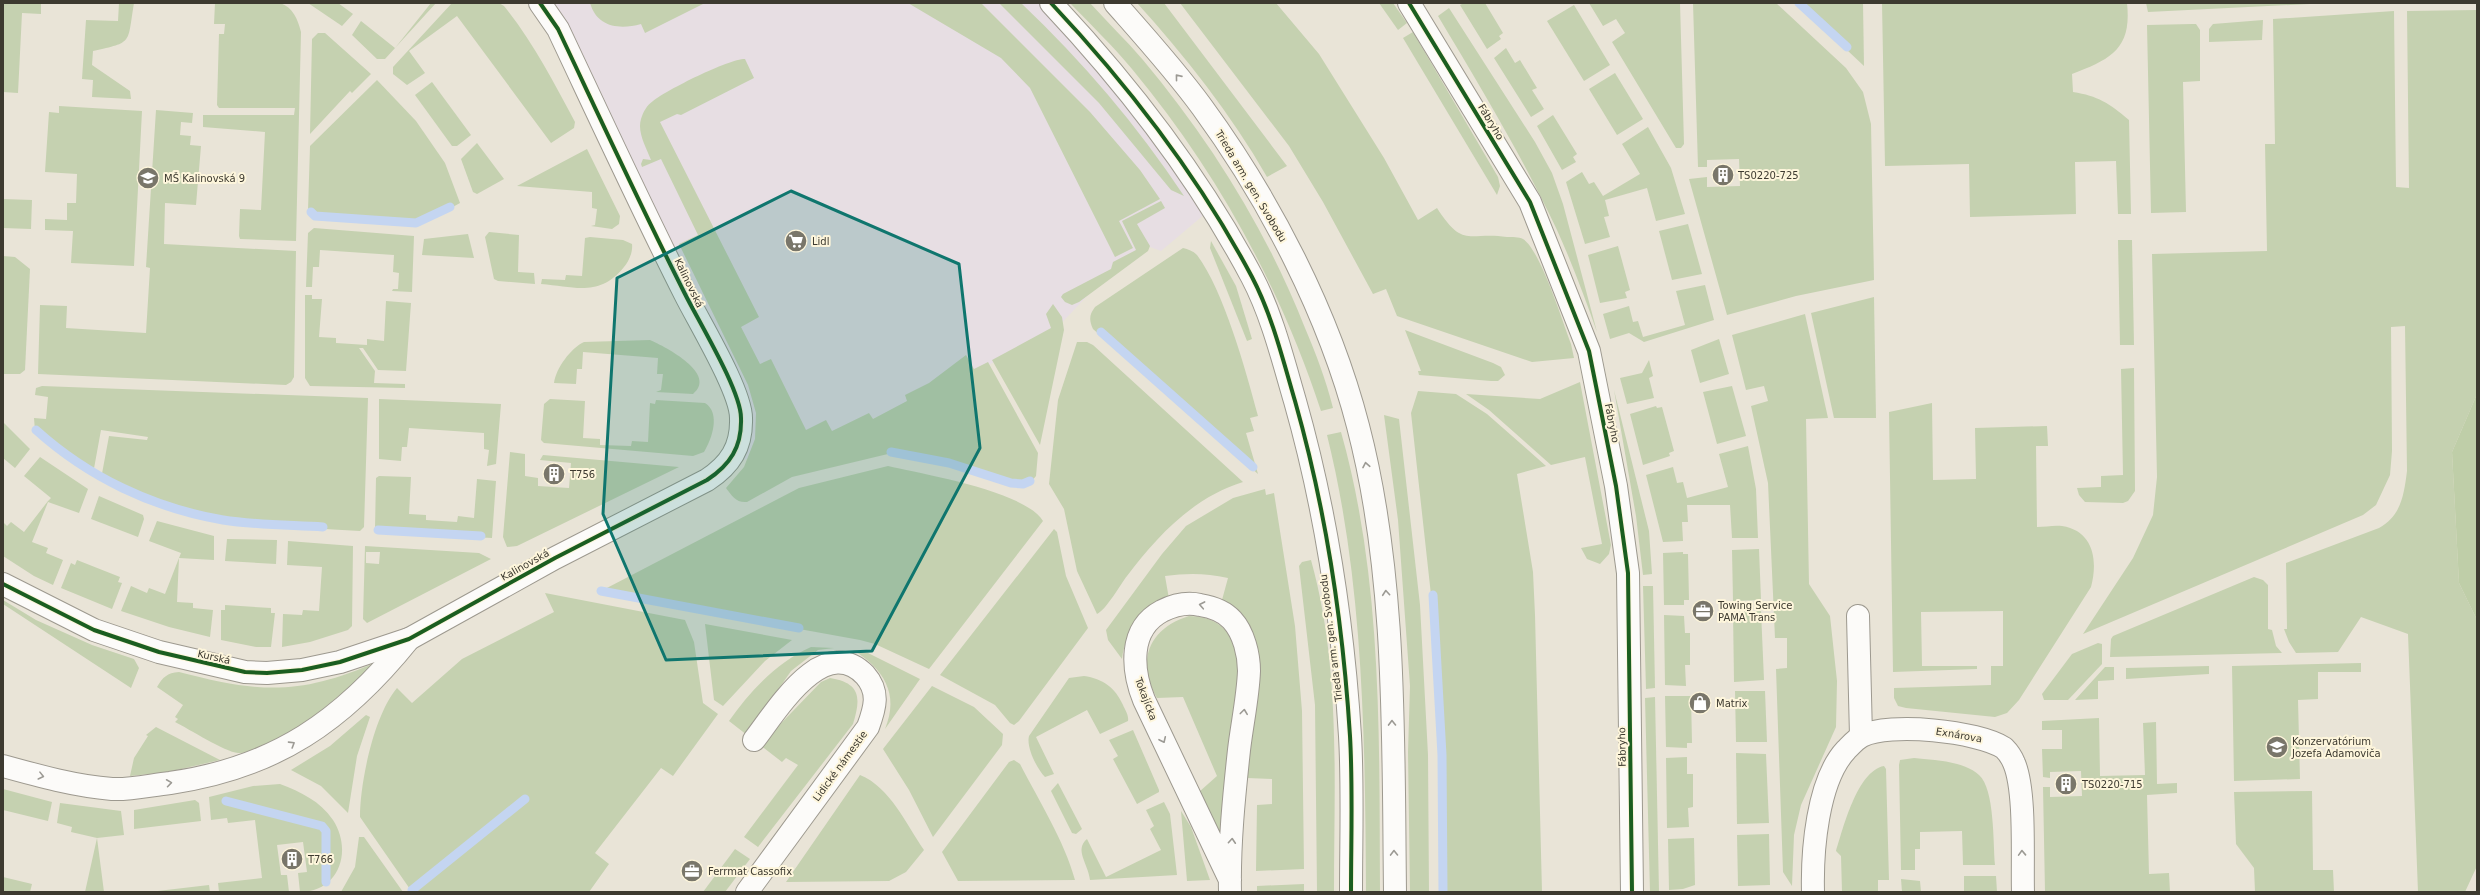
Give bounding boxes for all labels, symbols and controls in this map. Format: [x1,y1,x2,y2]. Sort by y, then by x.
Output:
one-way arrow [1175,74,1182,81]
street label: Fábryho [1476,102,1506,142]
street label: Trieda arm. gen. Svobodu [1213,127,1289,244]
building icon: TS0220-725 [1710,162,1736,188]
school or university icon: MŠ Kalinovská 9 [135,165,161,191]
place label: TS0220-725 [1737,170,1799,181]
place label: MŠ Kalinovská 9 [164,172,245,184]
supermarket icon: Lidl [783,228,809,254]
place label: Lidl [812,236,829,247]
street label: Kalinovská [672,257,706,309]
street label: Fábryho [1603,402,1621,444]
building icon: T756 [541,461,567,487]
one-way arrow [1362,462,1370,468]
place label: T756 [569,469,595,480]
street label: Kalinovská [499,547,551,583]
street label: Trieda arm. gen. Svobodu [1318,574,1344,703]
one-way arrow [1381,590,1390,596]
office icon: Towing Service PAMA Trans [1690,598,1716,624]
place label: Towing Service PAMA Trans [1717,600,1792,623]
one-way arrow [1199,602,1205,610]
street label: Kurská [196,648,232,666]
street label: Tokajícka [1132,675,1159,722]
shop icon: Matrix [1687,690,1713,716]
place label: Matrix [1716,698,1748,709]
one-way arrow [1239,709,1248,715]
one-way arrow [1388,720,1396,726]
street label: Exnárova [1935,726,1983,744]
street label: Fábryho [1616,727,1628,767]
street label: Lidické námestie [811,729,869,803]
school or university icon: Konzervatórium Jozefa Adamoviča [2264,734,2290,760]
one-way arrow [1158,736,1166,743]
place label: Konzervatórium Jozefa Adamoviča [2291,736,2381,759]
one-way arrow [288,741,295,748]
one-way arrow [37,771,44,780]
building icon: TS0220-715 [2053,771,2079,797]
one-way arrow [166,779,172,788]
place label: TS0220-715 [2081,779,2143,790]
one-way arrow [1228,838,1237,844]
building icon: T766 [279,846,305,872]
one-way arrow [1390,850,1398,856]
one-way arrow [2018,850,2026,856]
place label: T766 [307,854,333,865]
office icon: Ferrmat Cassofix [679,858,705,884]
place label: Ferrmat Cassofix [708,866,792,877]

